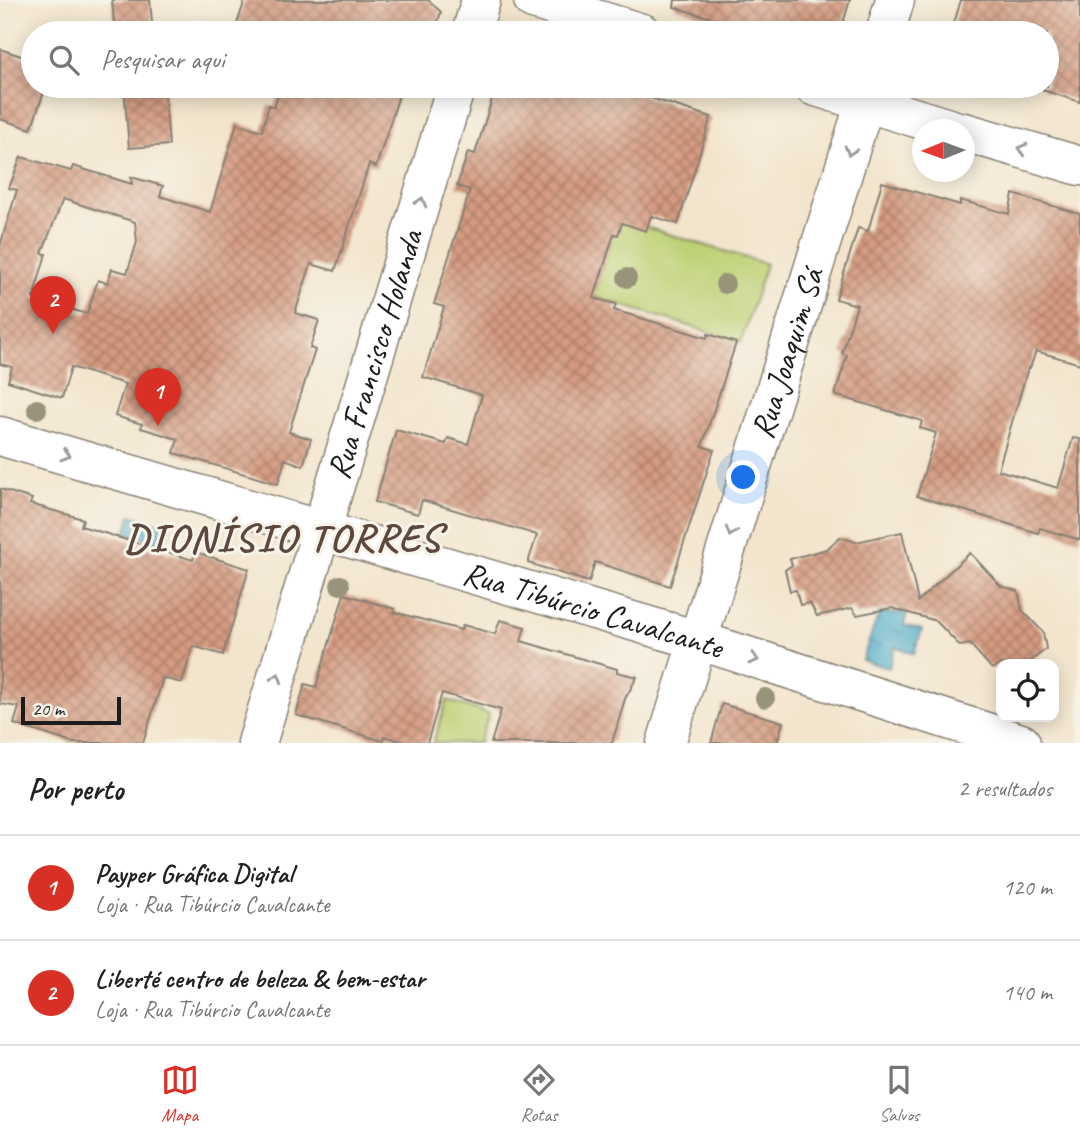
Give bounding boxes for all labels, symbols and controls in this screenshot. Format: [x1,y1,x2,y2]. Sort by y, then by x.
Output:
search box [21,21,1059,98]
icon: search [45,41,83,79]
text: Pesquisar aqui [101,43,225,76]
north arrow [912,119,975,182]
one-way arrow [1017,143,1029,158]
one-way arrow [844,145,859,157]
one-way arrow [412,196,427,208]
street label: Rua Francisco Holanda [317,223,433,484]
street label: Rua Joaquim Sá [741,260,834,444]
pin: 2 [30,276,76,334]
pin: 1 [135,368,181,426]
one-way arrow [59,447,71,462]
your location [726,460,760,494]
district label: DIONÍSIO TORRES [124,513,449,563]
one-way arrow [724,525,739,537]
street label: Rua Tibúrcio Cavalcante [458,552,730,669]
one-way arrow [747,650,759,665]
map controls [996,659,1059,722]
button: locate [996,659,1059,722]
one-way arrow [269,672,284,684]
scale bar [21,694,121,726]
text: 20 m [32,697,64,721]
text: Por perto [28,770,123,808]
text: 2 resultados [958,774,1052,803]
text: Payper Gráfica Digital [95,857,293,890]
text: 1 [46,873,56,902]
text: 120 m [1003,873,1052,902]
text: Loja · Rua Tibúrcio Cavalcante [95,890,329,919]
text: Liberté centro de beleza & bem-estar [95,962,425,995]
text: 2 [46,978,56,1007]
text: 140 m [1003,978,1052,1007]
text: Loja · Rua Tibúrcio Cavalcante [95,995,329,1024]
tab: Mapa [161,1061,199,1127]
tab: Rotas [520,1061,558,1127]
tab: Salvos [879,1061,919,1127]

